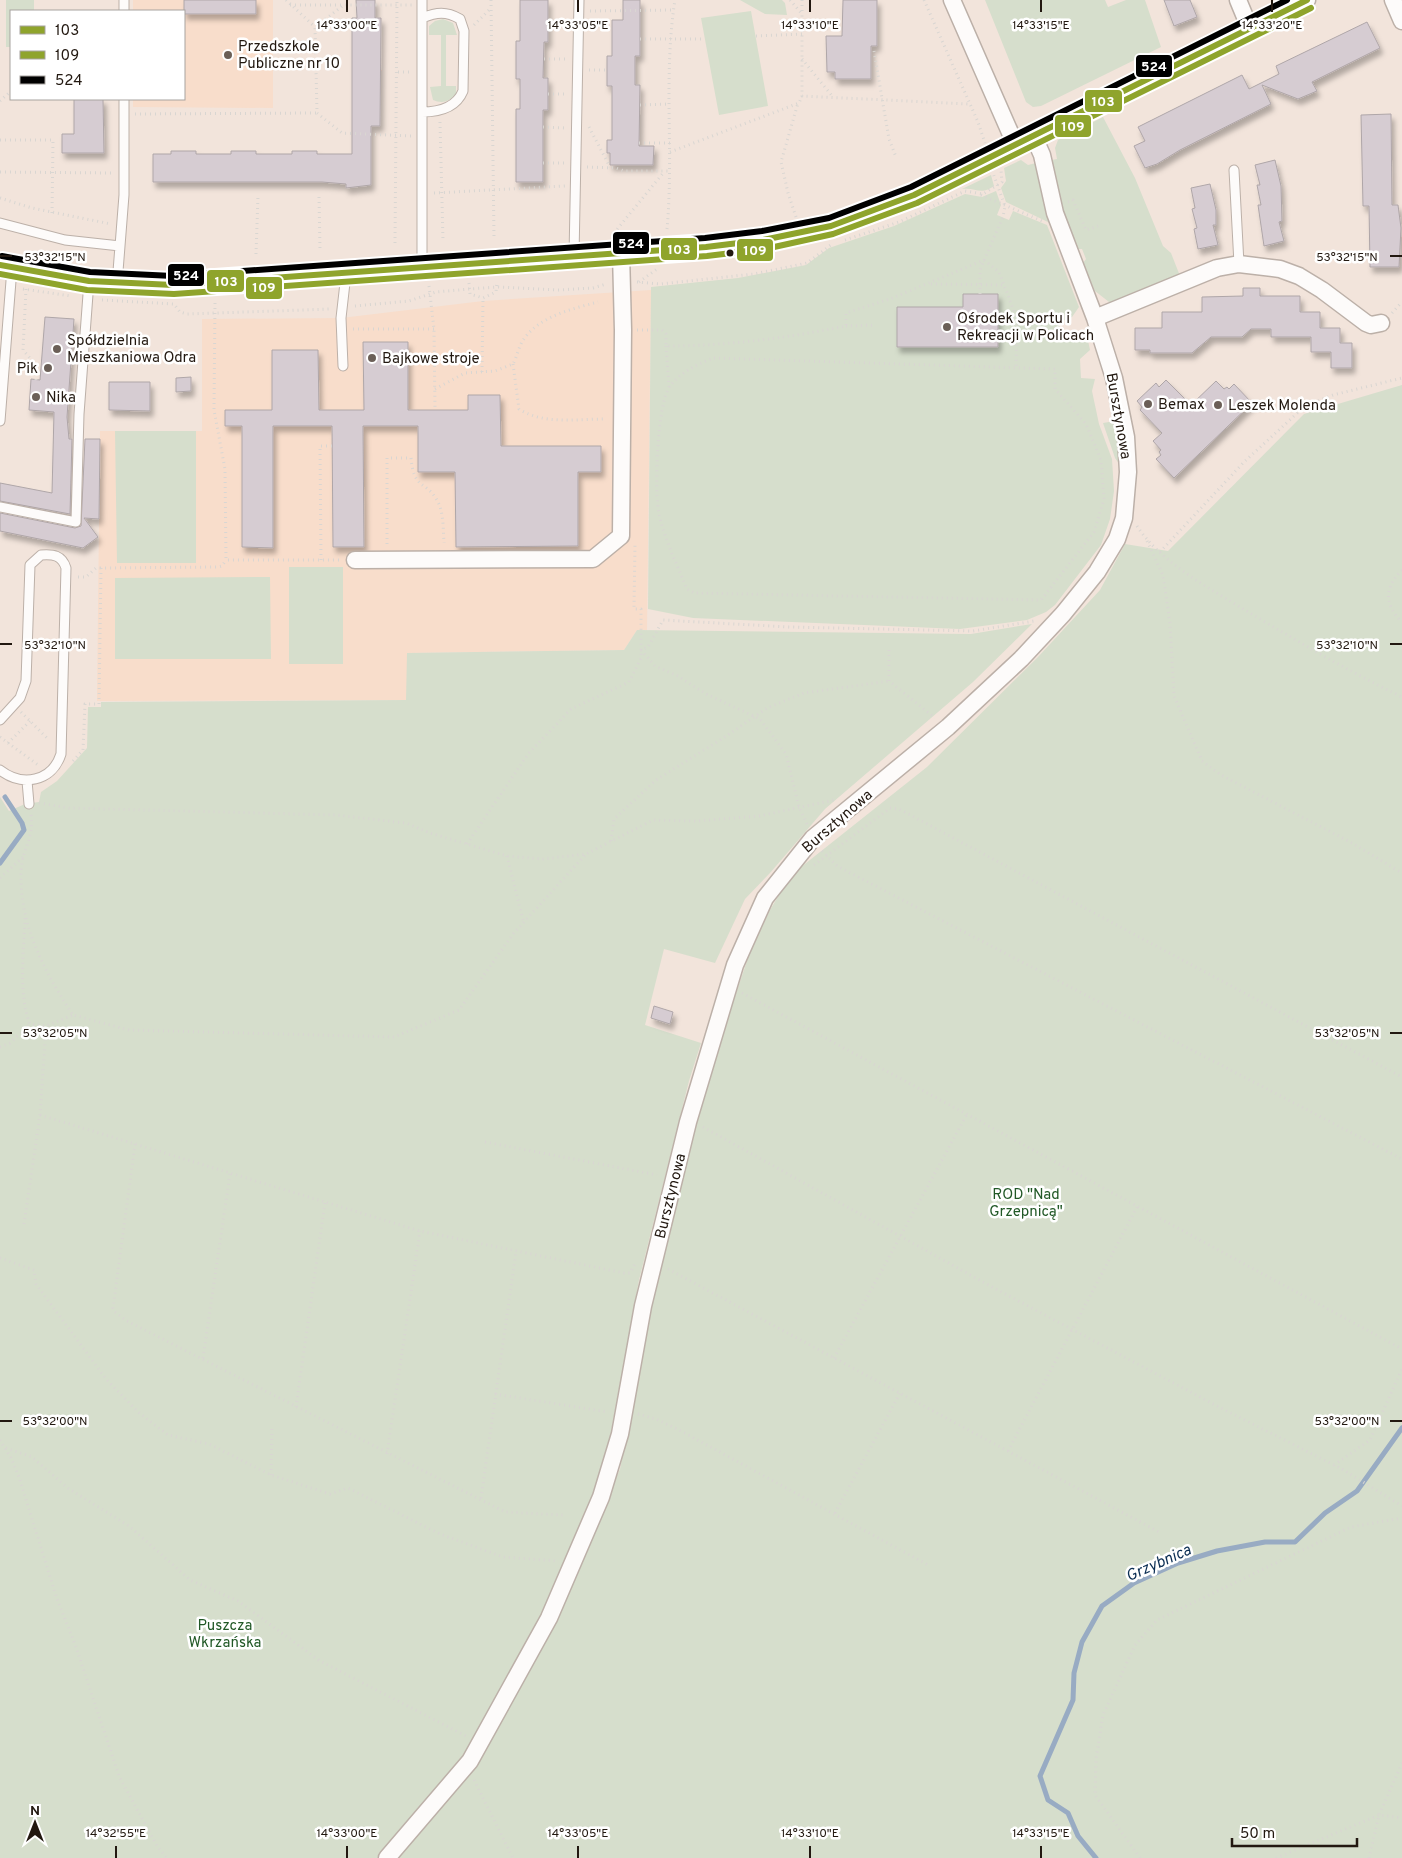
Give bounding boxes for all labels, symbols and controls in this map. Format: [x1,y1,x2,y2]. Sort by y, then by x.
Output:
legend [10,10,185,100]
text: 14°33'00"E [317,18,377,34]
text: 14°33'05"E [548,18,608,34]
text: 14°33'10"E [781,18,839,34]
text: 14°33'15"E [1012,18,1070,34]
text: 14°33'20"E [1242,18,1302,34]
text: 103 [55,22,79,41]
place label: Przedszkole Publiczne nr 10 [238,38,340,74]
text: 109 [55,47,79,66]
marker: Przedszkole Publiczne nr 10 [222,49,234,61]
line badge: 524 [1135,54,1173,78]
text: 524 [1141,59,1167,76]
text: 524 [55,72,83,91]
line badge: 103 [1084,89,1123,113]
text: 103 [1091,94,1115,111]
line badge: 109 [1054,114,1092,138]
text: 109 [1061,119,1085,136]
line badge: 524 [612,231,650,255]
text: 524 [618,236,644,253]
line badge: 103 [660,237,698,261]
line badge: 109 [736,238,774,262]
text: 103 [667,242,691,259]
text: 109 [743,243,767,260]
unlabelled marker [725,248,735,258]
text: 53°32'15"N [24,250,86,266]
text: 53°32'15"N [1316,250,1378,266]
line badge: 524 [167,263,205,287]
text: 524 [173,268,199,285]
line badge: 103 [206,269,245,293]
text: 103 [214,274,238,291]
line badge: 109 [245,276,283,300]
text: 109 [252,280,276,297]
place label: Ośrodek Sportu i Rekreacji w Policach [957,310,1094,346]
marker: Ośrodek Sportu i Rekreacji w Policach [941,321,953,333]
place label: Spółdzielnia Mieszkaniowa Odra [67,332,196,368]
marker: Spółdzielnia Mieszkaniowa Odra [51,343,63,355]
place label: Bajkowe stroje [382,350,480,369]
marker: Bajkowe stroje [366,352,378,364]
place label: Pik [17,360,38,379]
marker: Pik [42,362,54,374]
street label: Bursztynowa [1101,372,1134,461]
place label: Nika [46,389,76,408]
marker: Nika [30,391,42,403]
place label: Bemax [1158,396,1205,415]
place label: Leszek Molenda [1228,397,1336,416]
marker: Bemax [1142,398,1154,410]
marker: Leszek Molenda [1212,399,1224,411]
text: 53°32'10"N [24,638,86,654]
text: 53°32'10"N [1316,638,1378,654]
street label: Bursztynowa [799,786,877,858]
text: 53°32'05"N [23,1026,87,1042]
text: 53°32'05"N [1315,1026,1379,1042]
street label: Bursztynowa [652,1152,691,1241]
park label: ROD "Nad Grzepnicą" [989,1186,1063,1222]
text: 53°32'00"N [22,1414,88,1430]
text: 53°32'00"N [1314,1414,1380,1430]
water label: Grzybnica [1123,1540,1195,1587]
park label: Puszcza Wkrzańska [189,1617,261,1653]
north arrow [10,1798,60,1848]
text: N [30,1803,40,1820]
scale bar [1232,1816,1357,1848]
text: 50 m [1240,1825,1275,1844]
text: 14°32'55"E [86,1826,146,1842]
text: 14°33'00"E [317,1826,377,1842]
text: 14°33'05"E [548,1826,608,1842]
text: 14°33'10"E [781,1826,839,1842]
text: 14°33'15"E [1012,1826,1070,1842]

